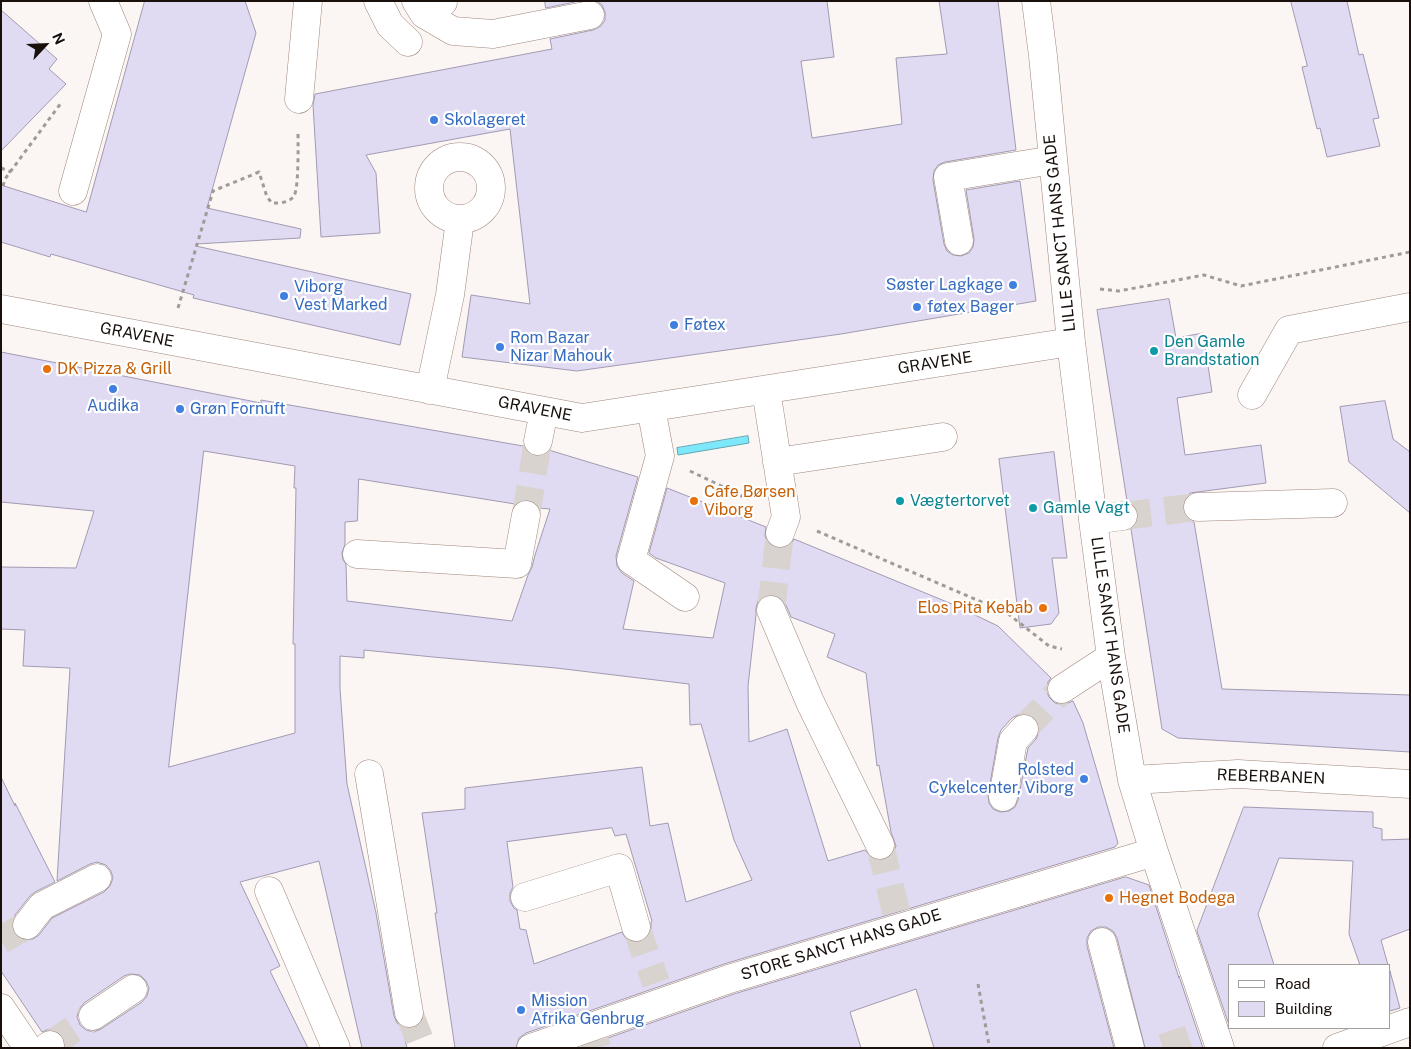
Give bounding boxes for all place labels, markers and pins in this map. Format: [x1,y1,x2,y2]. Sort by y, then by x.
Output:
place label: Skolageret [444,110,526,130]
marker: Skolageret [428,114,440,126]
place label: Søster Lagkage [886,275,1003,295]
place label: Viborg Vest Marked [294,277,388,315]
marker: Søster Lagkage [1007,279,1019,291]
marker: Viborg Vest Marked [278,290,290,302]
place label: føtex Bager [927,297,1014,317]
marker: føtex Bager [911,301,923,313]
place label: Føtex [684,315,726,335]
marker: Føtex [668,319,680,331]
place label: Rom Bazar Nizar Mahouk [510,328,612,366]
place label: Den Gamle Brandstation [1164,332,1259,370]
marker: Rom Bazar Nizar Mahouk [494,341,506,353]
marker: Den Gamle Brandstation [1148,345,1160,357]
place label: DK Pizza & Grill [57,359,172,379]
marker: DK Pizza & Grill [41,363,53,375]
marker: Audika [107,383,119,395]
place label: Audika [87,396,139,416]
place label: Grøn Fornuft [190,399,285,419]
marker: Grøn Fornuft [174,403,186,415]
place label: Cafe Børsen Viborg [704,482,795,520]
place label: Vægtertorvet [910,491,1010,511]
marker: Cafe Børsen Viborg [688,495,700,507]
marker: Vægtertorvet [894,495,906,507]
place label: Gamle Vagt [1043,498,1130,518]
marker: Gamle Vagt [1027,502,1039,514]
place label: Elos Pita Kebab [917,598,1033,618]
marker: Elos Pita Kebab [1037,602,1049,614]
place label: Rolsted Cykelcenter, Viborg [928,760,1074,798]
marker: Rolsted Cykelcenter, Viborg [1078,773,1090,785]
place label: Hegnet Bodega [1119,888,1235,908]
marker: Hegnet Bodega [1103,892,1115,904]
place label: Mission Afrika Genbrug [531,991,645,1029]
marker: Mission Afrika Genbrug [515,1004,527,1016]

